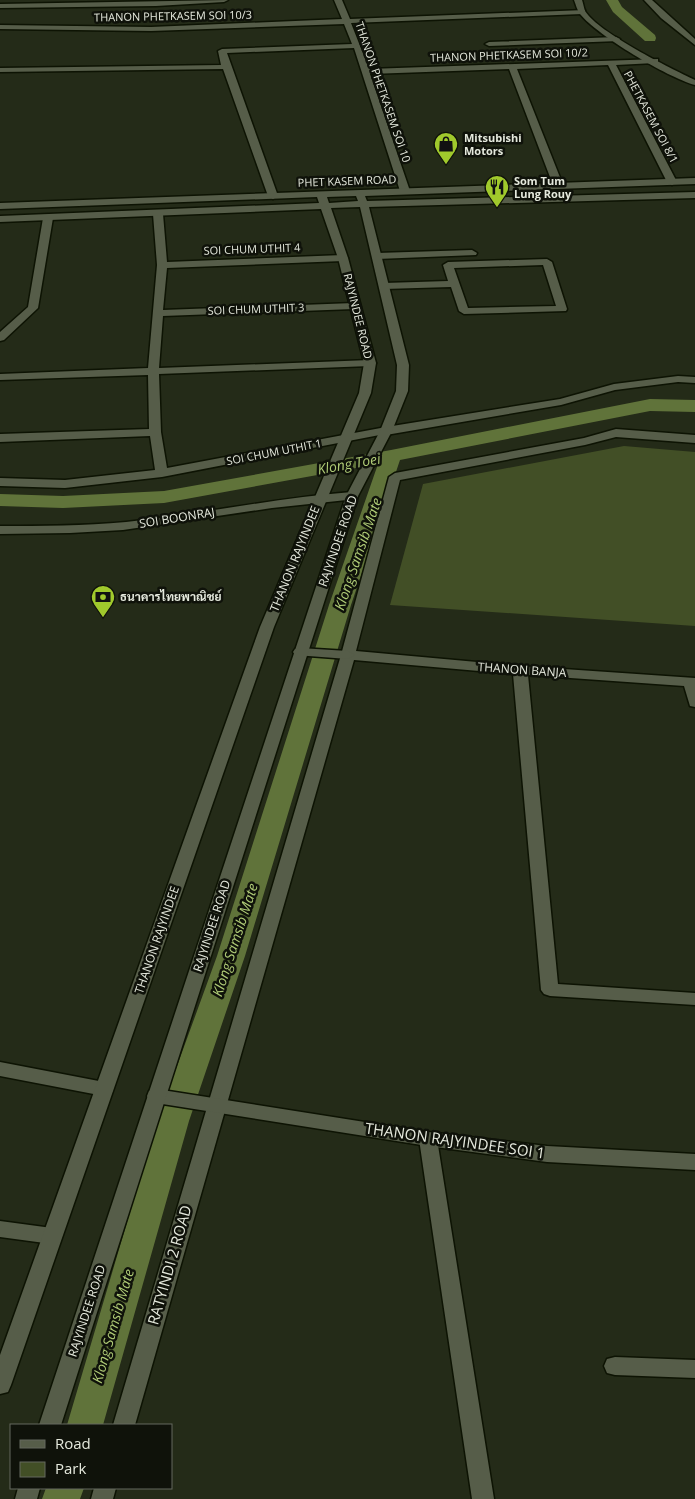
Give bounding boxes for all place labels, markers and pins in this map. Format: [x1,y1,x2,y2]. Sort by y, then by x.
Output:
place label: Mitsubishi Motors [464,130,522,158]
shop icon: Mitsubishi Motors [433,131,459,165]
place label: Som Tum Lung Rouy [514,173,572,201]
restaurant icon: Som Tum Lung Rouy [484,174,510,208]
bank icon: ธนาคารไทยพาณิชย์ [90,584,116,618]
place label: ธนาคารไทยพาณิชย์ [120,588,223,605]

